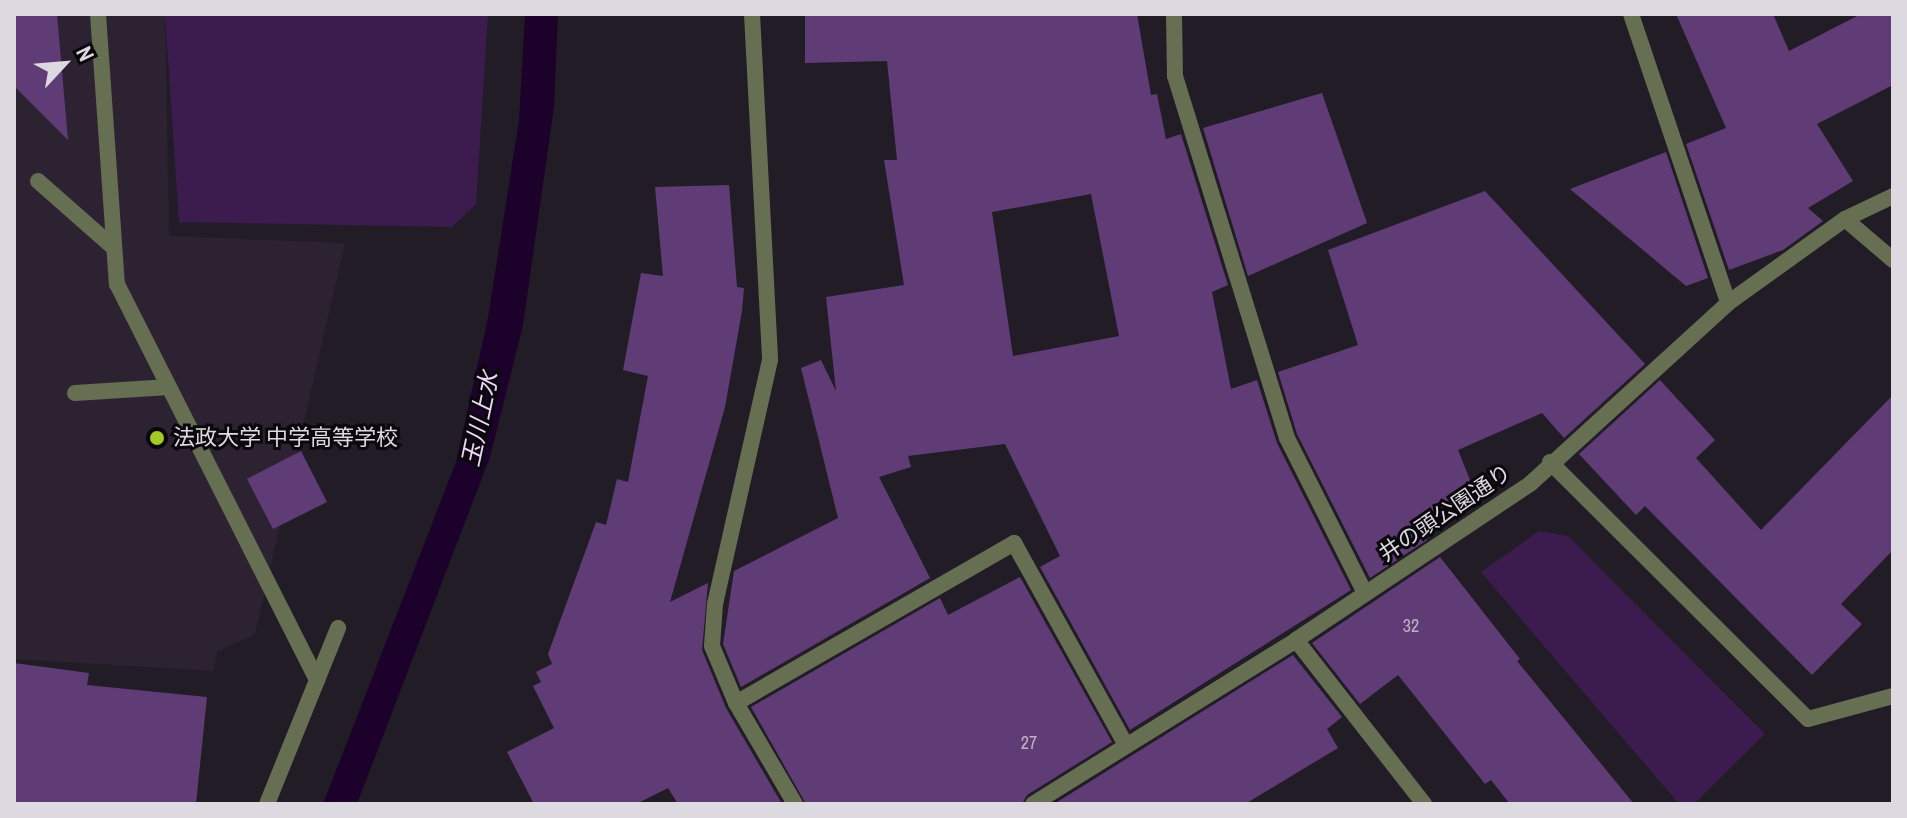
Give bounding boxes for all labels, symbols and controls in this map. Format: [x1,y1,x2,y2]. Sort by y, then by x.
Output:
north arrow [24,24,104,104]
text: N [69,41,102,66]
water label: 玉川上水 [456,369,504,469]
place label: 法政大学 中学高等学校 [173,425,398,451]
marker: 法政大学 中学高等学校 [148,429,166,447]
street label: 井の頭公園通り [1374,459,1516,567]
house number: 32 [1403,615,1419,637]
house number: 27 [1021,732,1037,754]

